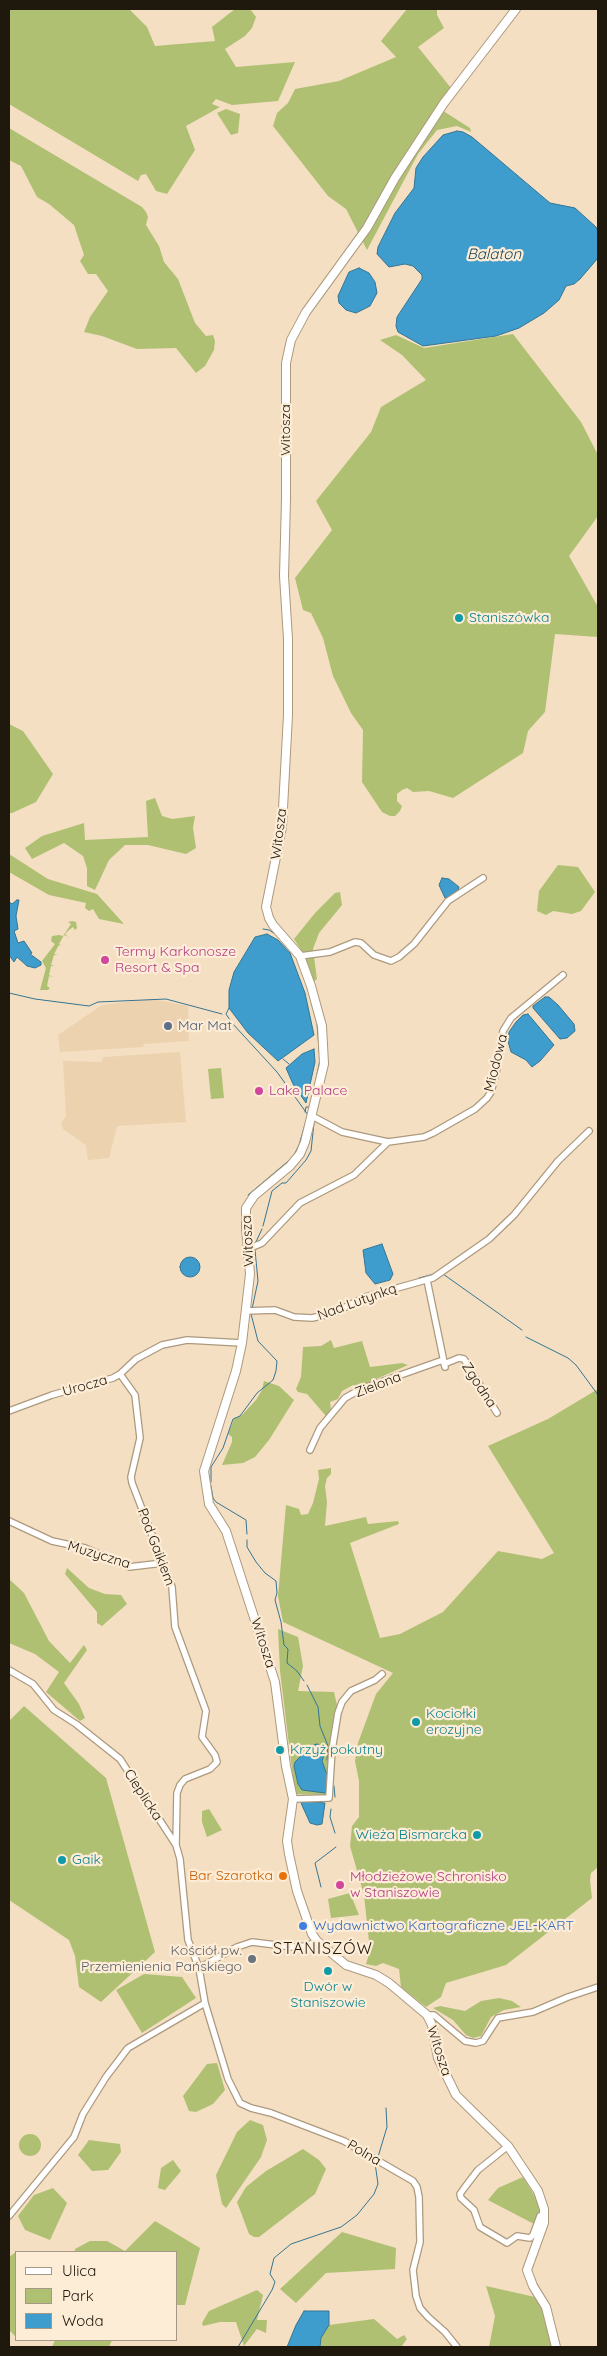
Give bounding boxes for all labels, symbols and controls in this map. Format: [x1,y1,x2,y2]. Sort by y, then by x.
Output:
water label: Balaton [467,245,521,263]
street label: Witosza [278,404,294,456]
place label: Staniszówka [469,610,549,626]
marker: Staniszówka [453,612,465,624]
street label: Witosza [268,807,290,861]
place label: Termy Karkonosze Resort & Spa [115,944,236,976]
marker: Termy Karkonosze Resort & Spa [99,954,111,966]
place label: Mar Mat [178,1018,232,1034]
marker: Mar Mat [162,1020,174,1032]
street label: Miodowa [481,1032,511,1094]
place label: Lake Palace [269,1083,347,1099]
marker: Lake Palace [253,1085,265,1097]
street label: Witosza [238,1215,258,1267]
street label: Nad Lutynką [315,1280,399,1324]
street label: Zgodna [458,1359,500,1411]
street label: Zielona [353,1369,403,1401]
street label: Urocza [61,1372,109,1400]
street label: Pod Gaikiem [134,1506,178,1588]
street label: Muzyczna [66,1538,132,1572]
street label: Witosza [247,1616,279,1670]
place label: Kociołki erozyjne [426,1706,482,1738]
marker: Kociołki erozyjne [410,1716,422,1728]
place label: Krzyż pokutny [290,1742,383,1758]
marker: Krzyż pokutny [274,1744,286,1756]
street label: Cieplicka [120,1766,166,1824]
place label: Wieża Bismarcka [355,1827,467,1843]
marker: Wieża Bismarcka [471,1829,483,1841]
place label: Gaik [72,1852,101,1868]
marker: Gaik [56,1854,68,1866]
place label: Bar Szarotka [189,1868,273,1884]
place label: Młodzieżowe Schronisko w Staniszowie [350,1869,507,1901]
marker: Bar Szarotka [277,1870,289,1882]
marker: Młodzieżowe Schronisko w Staniszowie [334,1879,346,1891]
place label: Wydawnictwo Kartograficzne JEL-KART [313,1918,574,1934]
marker: Wydawnictwo Kartograficzne JEL-KART [297,1920,309,1932]
district label: STANISZÓW [272,1939,374,1959]
place label: Kościół pw. Przemienienia Pańskiego [81,1943,242,1975]
marker: Kościół pw. Przemienienia Pańskiego [246,1953,258,1965]
marker: Dwór w Staniszowie [322,1965,334,1977]
place label: Dwór w Staniszowie [290,1979,366,2011]
street label: Witosza [423,2024,455,2078]
street label: Polna [344,2136,384,2170]
legend [15,2251,178,2341]
text: Ulica [62,2261,96,2280]
text: Park [62,2286,94,2305]
text: Woda [62,2311,104,2330]

